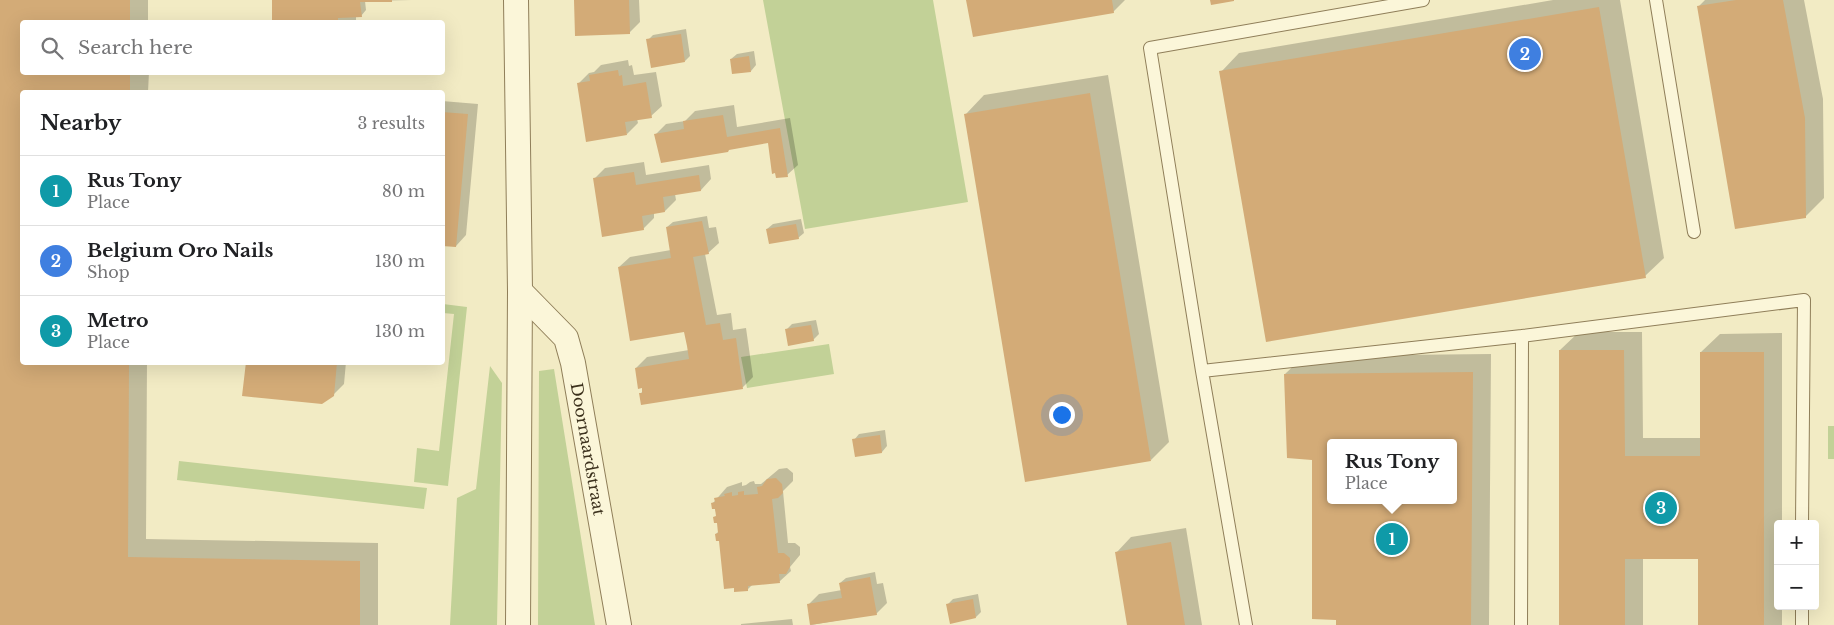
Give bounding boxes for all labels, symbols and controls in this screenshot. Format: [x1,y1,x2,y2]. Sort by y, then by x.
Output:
search box [20,20,445,75]
icon: search [38,34,66,62]
pin: 2 [1509,35,1541,73]
text: Search here [78,36,193,59]
text: Nearby [40,110,121,136]
text: 3 results [357,113,425,133]
text: Rus Tony [87,169,181,192]
text: 1 [53,181,59,201]
text: 80 m [382,181,425,201]
text: Place [87,192,130,212]
text: Belgium Oro Nails [87,239,273,262]
text: 2 [51,251,61,271]
text: 130 m [375,251,425,271]
text: Shop [87,262,130,282]
text: Metro [87,309,149,332]
text: 3 [51,321,61,341]
text: 130 m [375,321,425,341]
text: Place [87,332,130,352]
street label: Doornaardstraat [567,381,610,517]
your location [1049,402,1075,428]
popup [1327,439,1457,504]
text: Rus Tony [1345,450,1439,473]
text: Place [1345,473,1388,493]
pin: 3 [1645,489,1677,527]
pin: 1 [1376,520,1408,558]
map controls [1774,520,1819,610]
button: + [1774,520,1819,565]
button: − [1774,565,1819,610]

